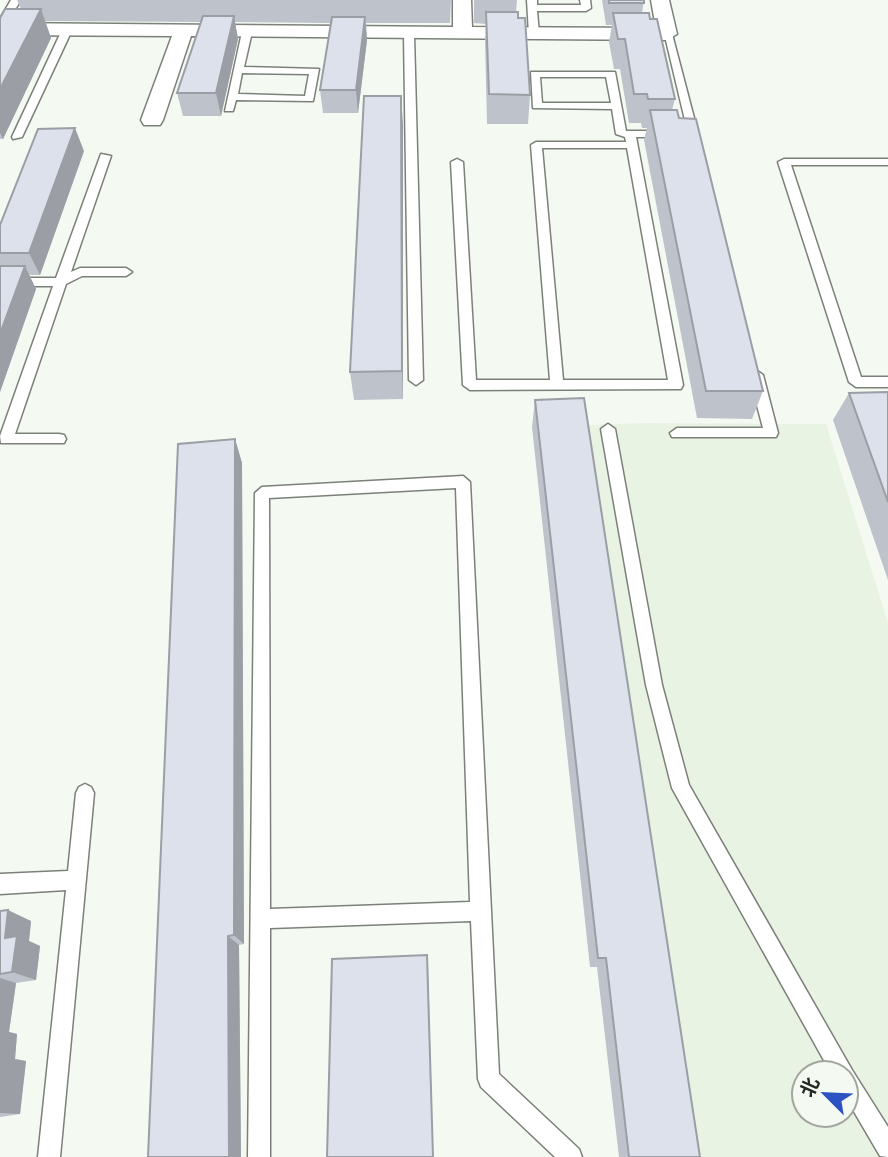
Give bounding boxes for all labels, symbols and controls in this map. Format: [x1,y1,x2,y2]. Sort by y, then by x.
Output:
north arrow [790,1059,860,1129]
text: 北 [796,1074,824,1101]

